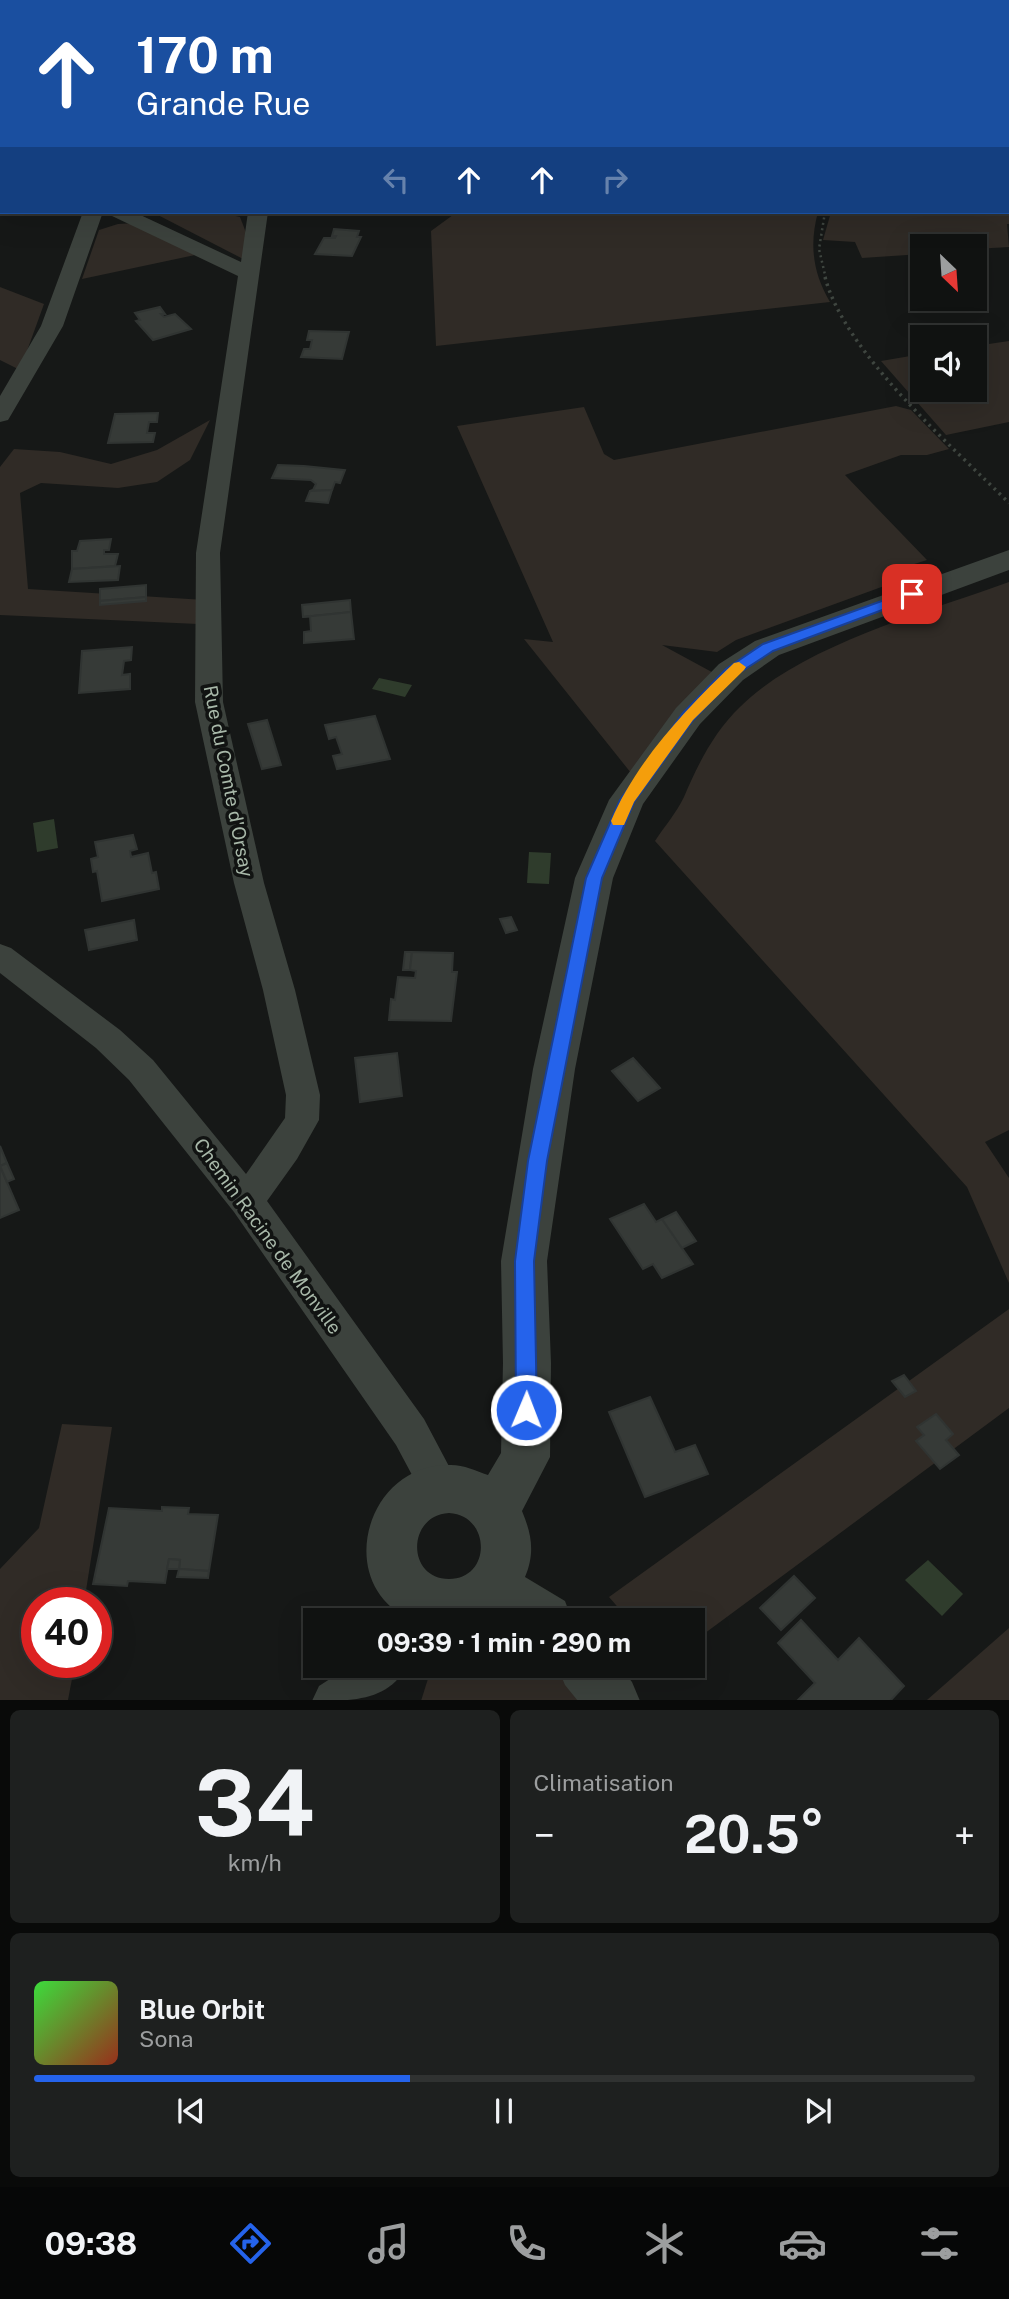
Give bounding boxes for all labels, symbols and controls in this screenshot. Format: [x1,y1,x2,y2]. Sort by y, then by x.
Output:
text: 170 m [136,26,274,84]
icon: ahead [21,28,112,119]
text: Grande Rue [136,85,310,122]
icon: left [377,161,415,199]
icon: ahead [450,161,488,199]
icon: ahead [523,161,561,199]
icon: right [596,161,634,199]
north arrow [910,234,987,312]
map controls [910,234,987,402]
button: sound [910,325,987,402]
pin [882,564,942,624]
icon: arrive [893,575,931,613]
street label: Rue du Comte d'Orsay [200,683,258,879]
street label: Chemin Racine de Monville [190,1134,346,1338]
position arrow [489,1373,563,1447]
speed limit sign: 40 [21,1587,112,1678]
text: 09:39 · 1 min · 290 m [377,1627,631,1658]
text: 34 [195,1750,315,1856]
text: Climatisation [534,1769,674,1796]
text: 20.5° [684,1804,824,1865]
text: − [534,1813,555,1858]
text: + [954,1813,975,1858]
text: km/h [228,1849,282,1876]
text: Blue Orbit [139,1994,265,2025]
text: Sona [139,2025,193,2052]
icon: previous [172,2092,210,2130]
icon: pause [485,2092,523,2130]
icon: next [799,2092,837,2130]
icon: directions [226,2219,275,2268]
icon: music [364,2219,413,2268]
icon: phone [502,2219,551,2268]
icon: climate [640,2219,689,2268]
icon: car [778,2219,827,2268]
icon: filters [915,2219,964,2268]
text: 09:38 [44,2225,137,2262]

